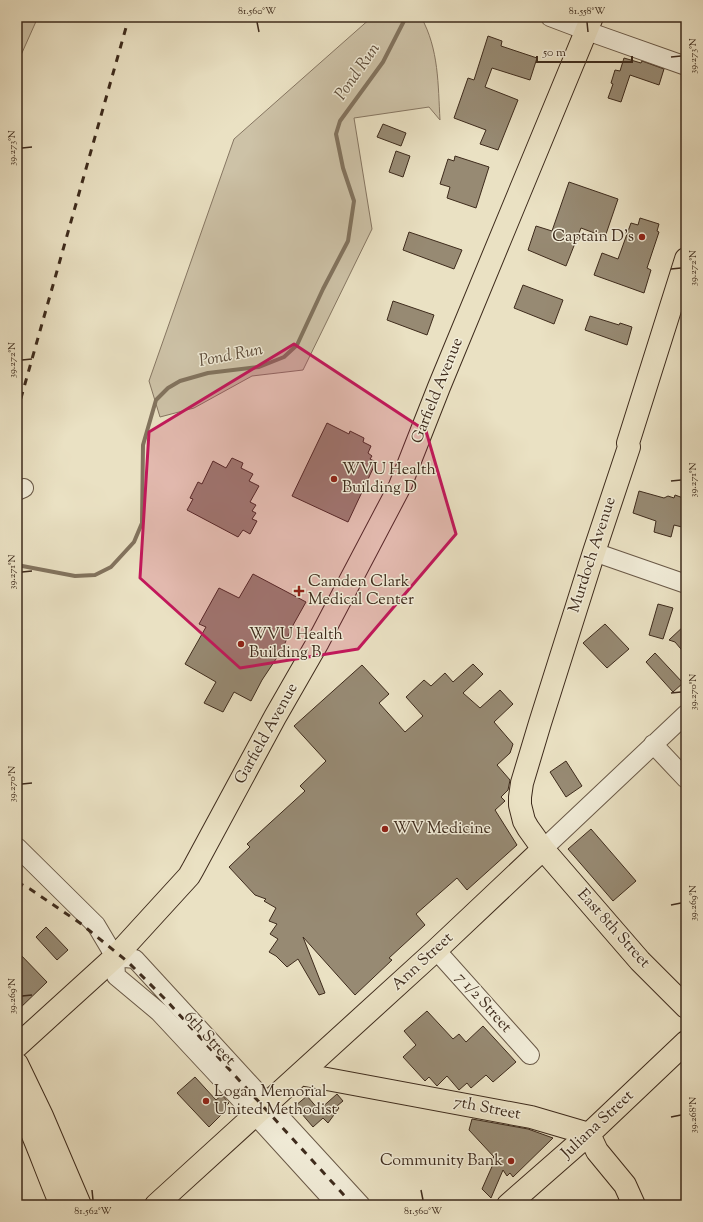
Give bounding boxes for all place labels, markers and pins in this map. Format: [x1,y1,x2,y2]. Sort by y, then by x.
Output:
place label: Captain D's [552,226,634,249]
marker: Captain D's [637,232,647,242]
place label: WVU Health Building D [342,459,436,500]
marker: WVU Health Building D [329,474,339,484]
place label: Camden Clark Medical Center [308,571,414,612]
marker: Camden Clark Medical Center [293,585,305,597]
place label: WVU Health Building B [249,624,343,665]
marker: WVU Health Building B [236,639,246,649]
place label: WV Medicine [393,818,491,841]
marker: WV Medicine [380,824,390,834]
place label: Logan Memorial United Methodist [214,1081,338,1122]
marker: Logan Memorial United Methodist [201,1096,211,1106]
place label: Community Bank [380,1150,503,1173]
marker: Community Bank [506,1156,516,1166]

